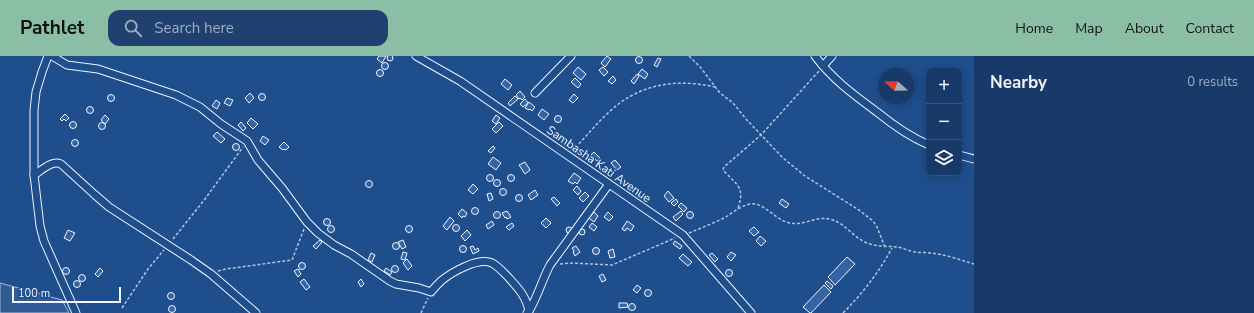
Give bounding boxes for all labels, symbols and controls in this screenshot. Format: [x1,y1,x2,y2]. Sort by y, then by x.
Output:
search box [108,10,388,46]
text: Pathlet [20,15,84,41]
icon: search [122,17,144,39]
text: Search here [154,18,234,38]
text: Home [1015,19,1053,38]
text: Map [1075,19,1103,38]
text: About [1125,19,1164,38]
text: Contact [1186,19,1234,38]
north arrow [878,68,914,104]
map controls [926,68,962,176]
button: + [926,68,962,104]
text: Nearby [990,71,1047,94]
text: 0 results [1187,73,1238,91]
button: − [926,104,962,140]
street label: Sambasha Kati Avenue [544,122,654,206]
button: layers [926,140,962,176]
scale bar [12,285,121,304]
text: 100 m [18,286,50,301]

